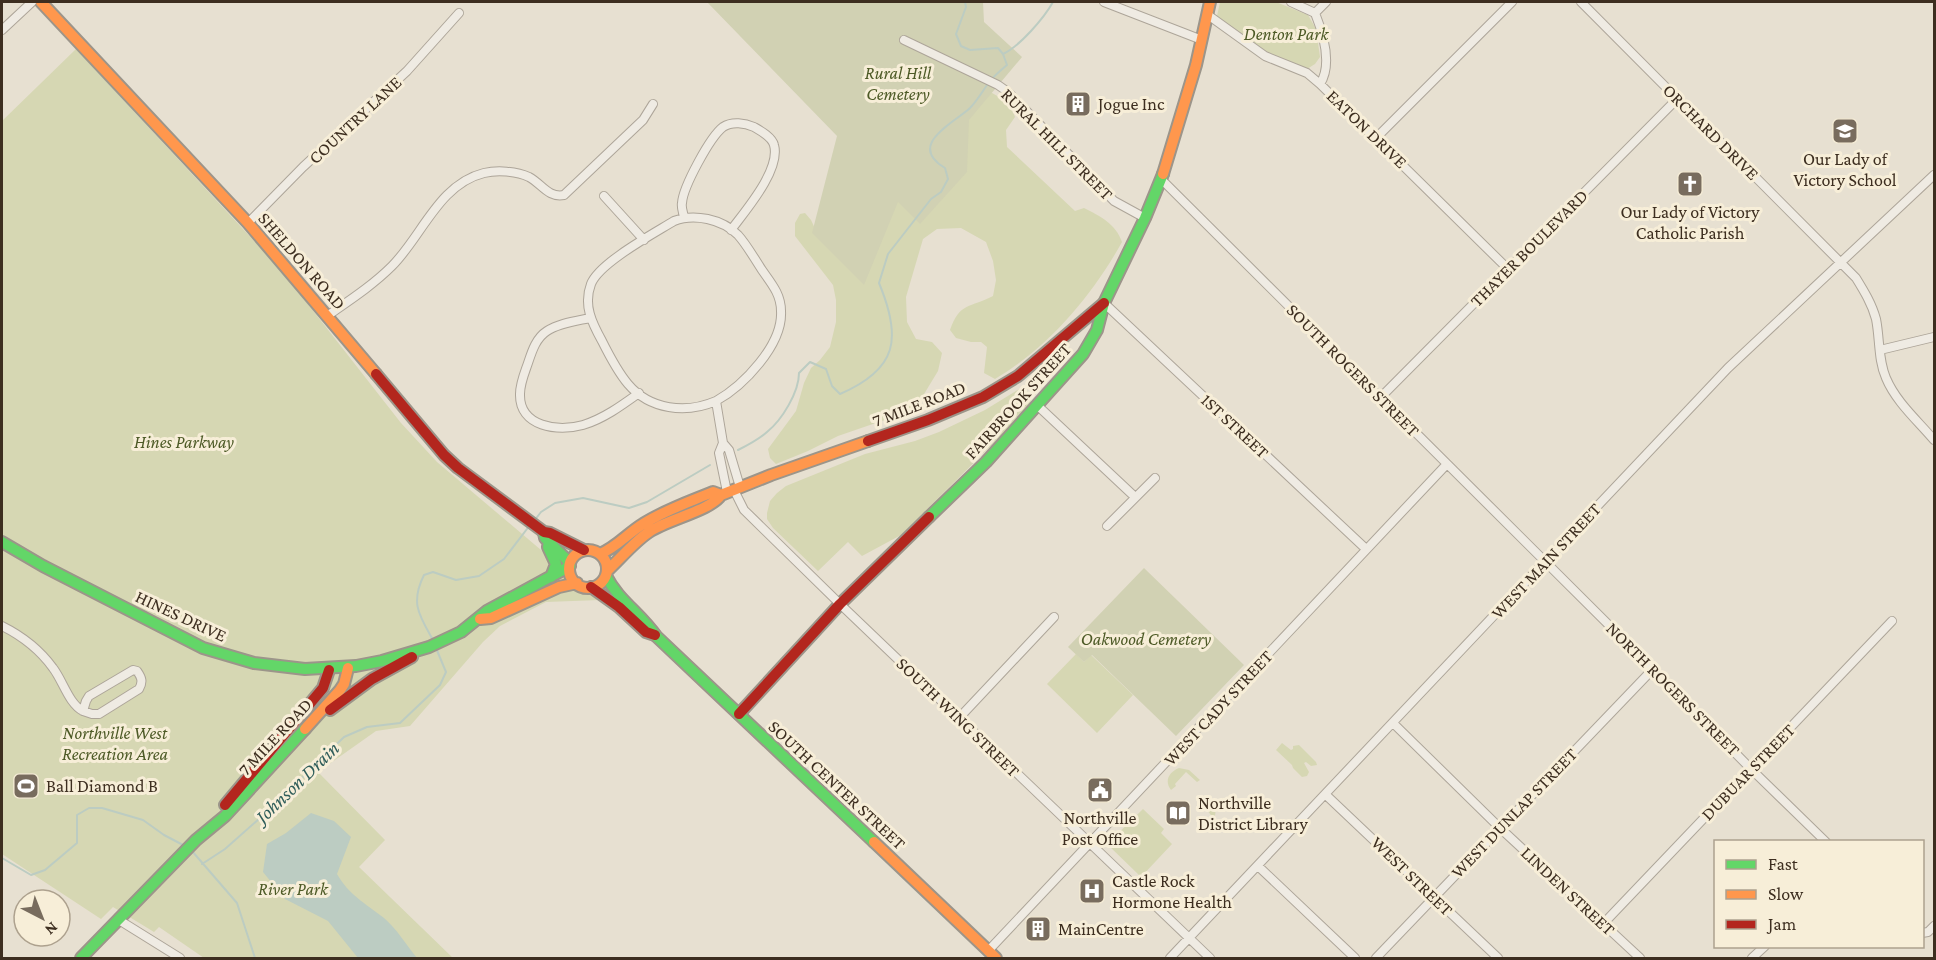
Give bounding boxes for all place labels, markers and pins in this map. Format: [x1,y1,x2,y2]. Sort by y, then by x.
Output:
building icon: Jogue Inc [1063,89,1093,119]
place label: Jogue Inc [1096,94,1165,114]
school or university icon: Our Lady of Victory School [1830,116,1860,146]
place label: Our Lady of Victory School [1793,149,1897,190]
church icon: Our Lady of Victory Catholic Parish [1675,169,1705,199]
place label: Our Lady of Victory Catholic Parish [1620,202,1760,243]
sports icon: Ball Diamond B [11,771,41,801]
public building icon: Northville Post Office [1085,775,1115,805]
place label: Ball Diamond B [46,776,158,796]
place label: Northville District Library [1198,793,1308,834]
library icon: Northville District Library [1163,798,1193,828]
place label: Northville Post Office [1062,808,1138,849]
place label: Castle Rock Hormone Health [1112,871,1232,912]
hospital icon: Castle Rock Hormone Health [1077,876,1107,906]
building icon: MainCentre [1023,914,1053,944]
place label: MainCentre [1058,919,1144,939]

